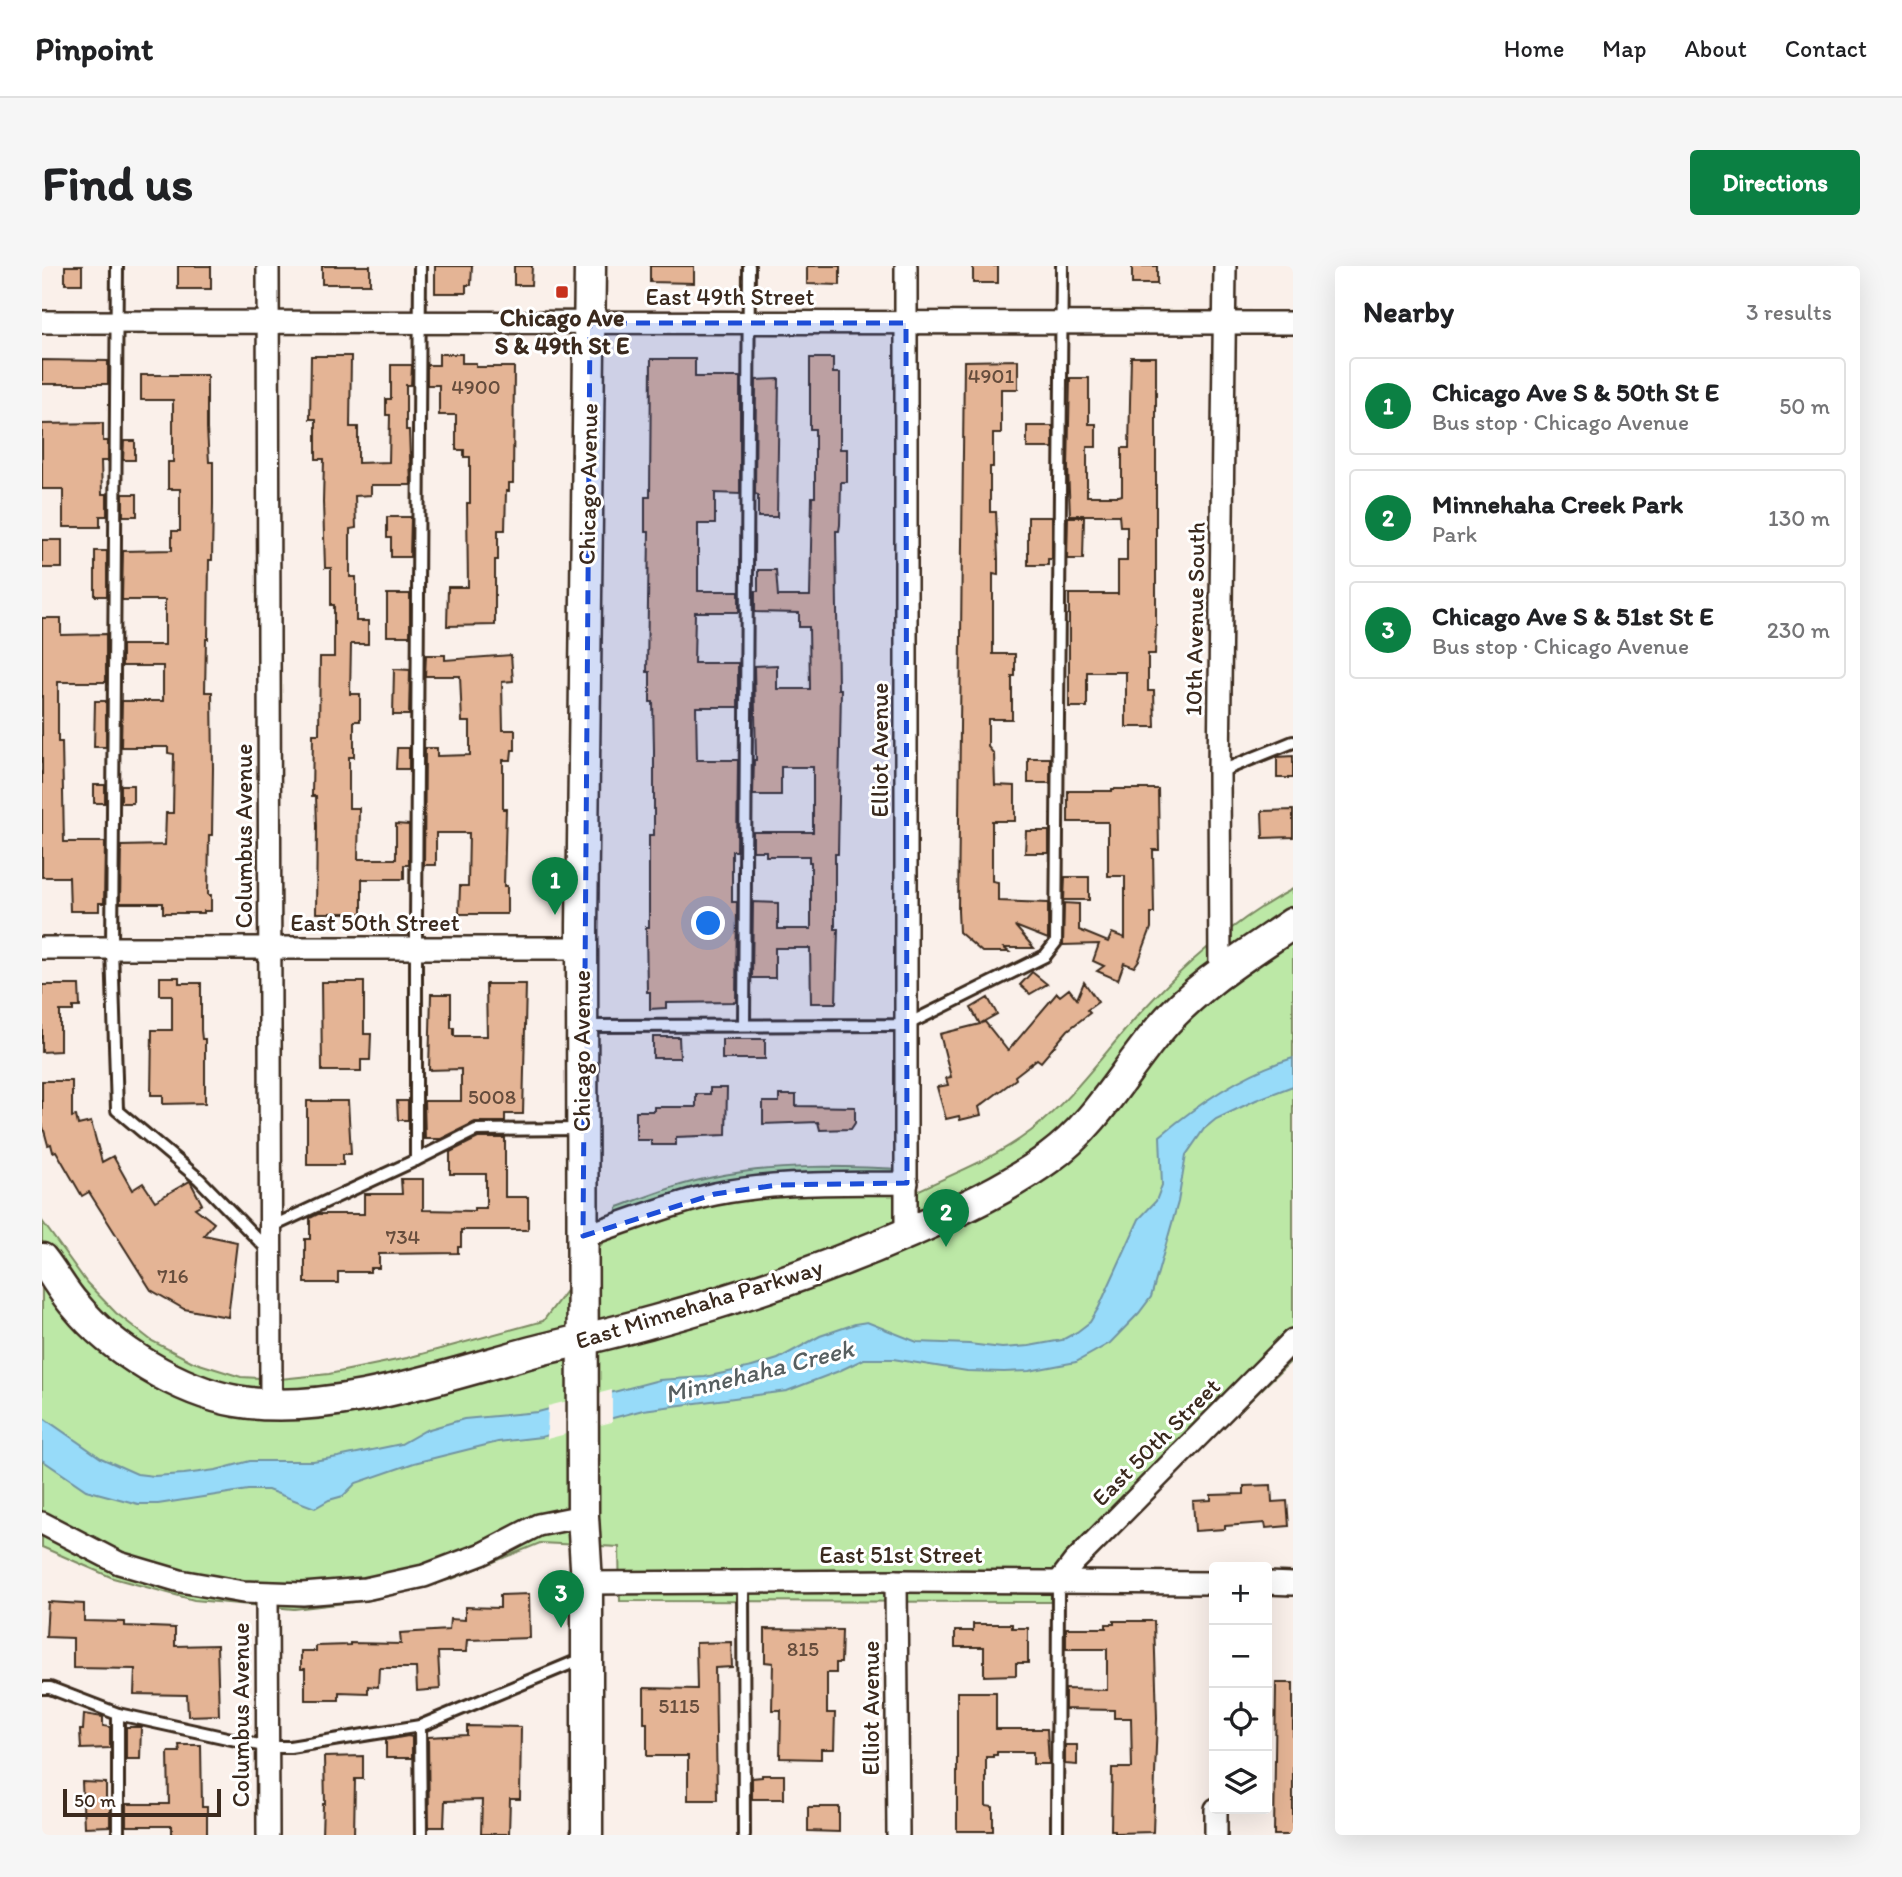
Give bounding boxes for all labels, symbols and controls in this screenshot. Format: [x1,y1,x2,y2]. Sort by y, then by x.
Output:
text: Pinpoint [35,29,153,68]
text: Home [1504,34,1564,63]
text: Map [1602,34,1646,63]
text: About [1684,34,1747,63]
text: Contact [1785,34,1867,63]
button: Directions [1690,150,1860,215]
text: Find us [42,153,193,212]
street label: East 49th Street [646,282,814,311]
marker: Chicago Ave S & 49th St E [554,284,570,300]
text: Nearby [1363,293,1454,330]
text: 3 results [1746,298,1832,326]
place label: Chicago Ave S & 49th St E [495,303,629,360]
house number: 4901 [968,363,1014,388]
house number: 4900 [451,374,501,399]
text: Chicago Ave S & 50th St E [1432,376,1719,408]
text: 1 [1383,392,1393,420]
text: 50 m [1779,392,1830,420]
street label: Chicago Avenue [572,403,603,565]
text: Bus stop · Chicago Avenue [1432,408,1689,436]
text: Minnehaha Creek Park [1432,488,1683,520]
text: 2 [1382,504,1394,532]
text: 130 m [1768,504,1830,532]
text: Park [1432,520,1477,548]
street label: 10th Avenue South [1178,522,1211,716]
text: Chicago Ave S & 51st St E [1432,600,1714,632]
text: 3 [1382,616,1394,644]
text: 230 m [1767,616,1830,644]
text: Bus stop · Chicago Avenue [1432,632,1689,660]
street label: Elliot Avenue [865,683,894,817]
street label: Columbus Avenue [229,743,258,929]
pin: 1 [532,857,578,915]
your location [691,906,725,940]
street label: East 50th Street [290,908,460,937]
street label: Chicago Avenue [567,970,596,1132]
house number: 5008 [468,1084,516,1109]
pin: 2 [923,1189,969,1247]
house number: 734 [386,1224,421,1249]
street label: East Minnehaha Parkway [572,1252,826,1355]
house number: 716 [157,1263,189,1288]
water label: Minnehaha Creek [661,1332,858,1410]
street label: East 50th Street [1085,1371,1226,1512]
street label: East 51st Street [819,1540,983,1569]
map controls [1209,1562,1272,1814]
button: + [1209,1562,1272,1625]
pin: 3 [538,1570,584,1628]
street label: Columbus Avenue [226,1622,255,1808]
button: − [1209,1625,1272,1688]
house number: 815 [787,1636,819,1661]
street label: Elliot Avenue [856,1641,885,1775]
button: locate [1209,1688,1272,1751]
house number: 5115 [658,1693,700,1718]
button: layers [1209,1751,1272,1814]
scale bar [63,1786,220,1818]
text: 50 m [74,1789,116,1812]

